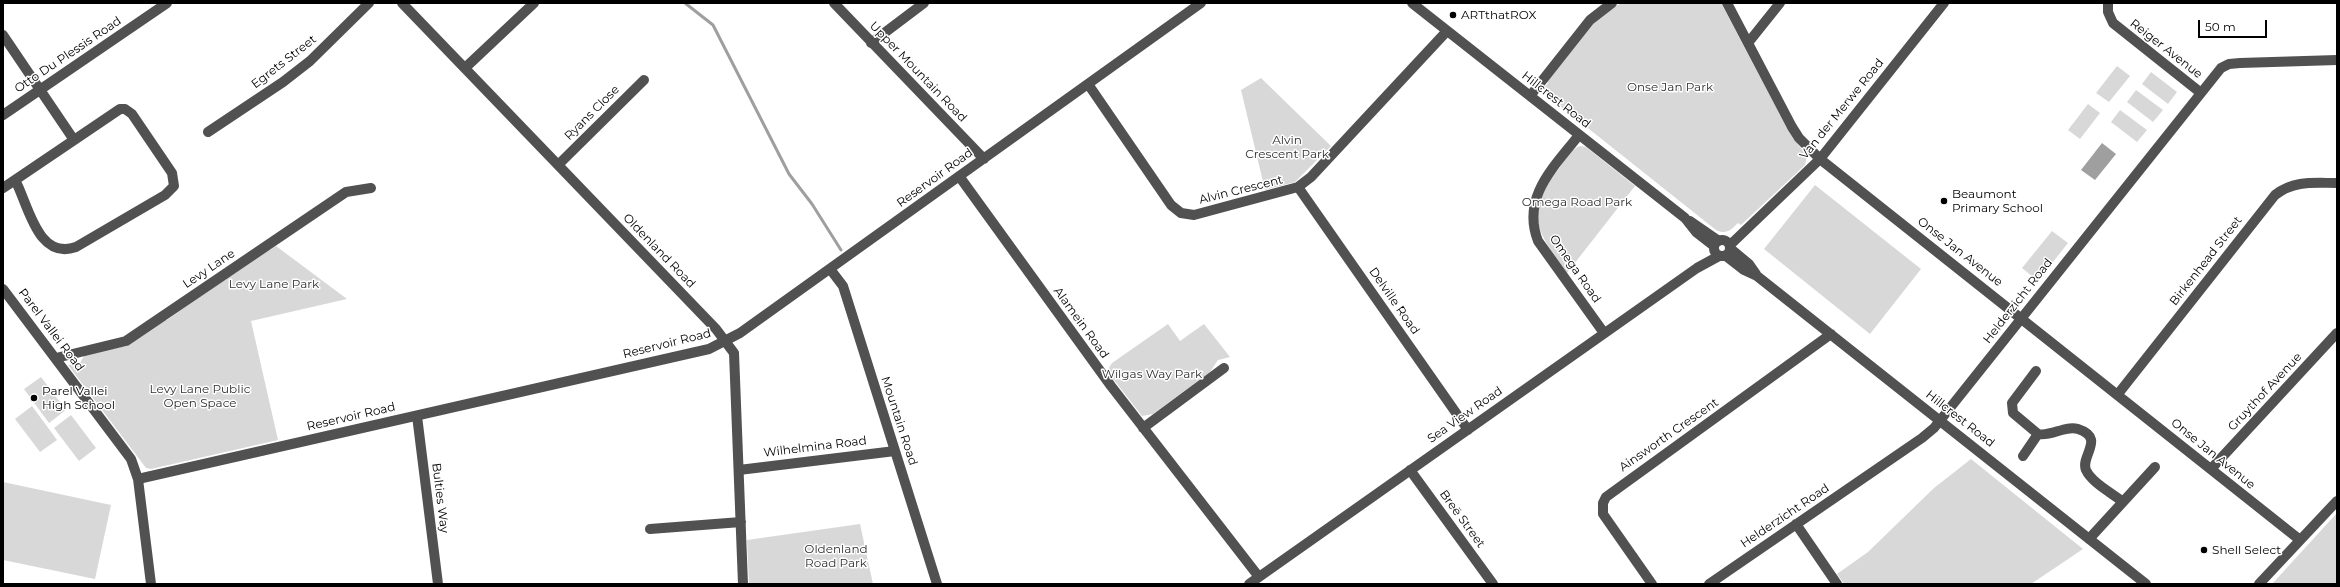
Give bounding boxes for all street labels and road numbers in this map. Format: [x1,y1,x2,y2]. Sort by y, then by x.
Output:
street label: Otto Du Plessis Road [12,14,124,96]
street label: Reiger Avenue [2127,16,2205,82]
street label: Upper Mountain Road [866,19,970,125]
street label: Egrets Street [249,32,319,92]
street label: Van der Merwe Road [1797,56,1887,162]
street label: Hillcrest Road [1519,69,1593,131]
street label: Ryans Close [562,83,622,143]
street label: Reservoir Road [894,146,976,210]
street label: Alvin Crescent [1198,173,1284,207]
street label: Oldenland Road [620,211,698,291]
street label: Onse Jan Avenue [1915,214,2005,290]
street label: Birkenhead Street [2167,214,2245,308]
street label: Omega Road [1546,232,1604,306]
street label: Levy Lane [180,246,238,292]
street label: Helderzicht Road [1980,256,2056,346]
street label: Delville Road [1366,265,1422,337]
street label: Alamein Road [1050,284,1112,362]
street label: Parel Vallei Road [15,286,87,374]
street label: Reservoir Road [621,326,713,362]
street label: Gruythof Avenue [2225,350,2305,434]
street label: Mountain Road [878,375,920,467]
street label: Sea View Road [1425,384,1505,446]
street label: Hillcrest Road [1923,388,1997,450]
street label: Ainsworth Crescent [1617,395,1721,475]
street label: Reservoir Road [305,400,397,434]
street label: Onse Jan Avenue [2168,416,2258,492]
street label: Wilhelmina Road [763,434,867,460]
street label: Bulties Way [429,462,451,534]
street label: Helderzicht Road [1738,481,1832,551]
street label: Breë Street [1436,487,1488,551]

